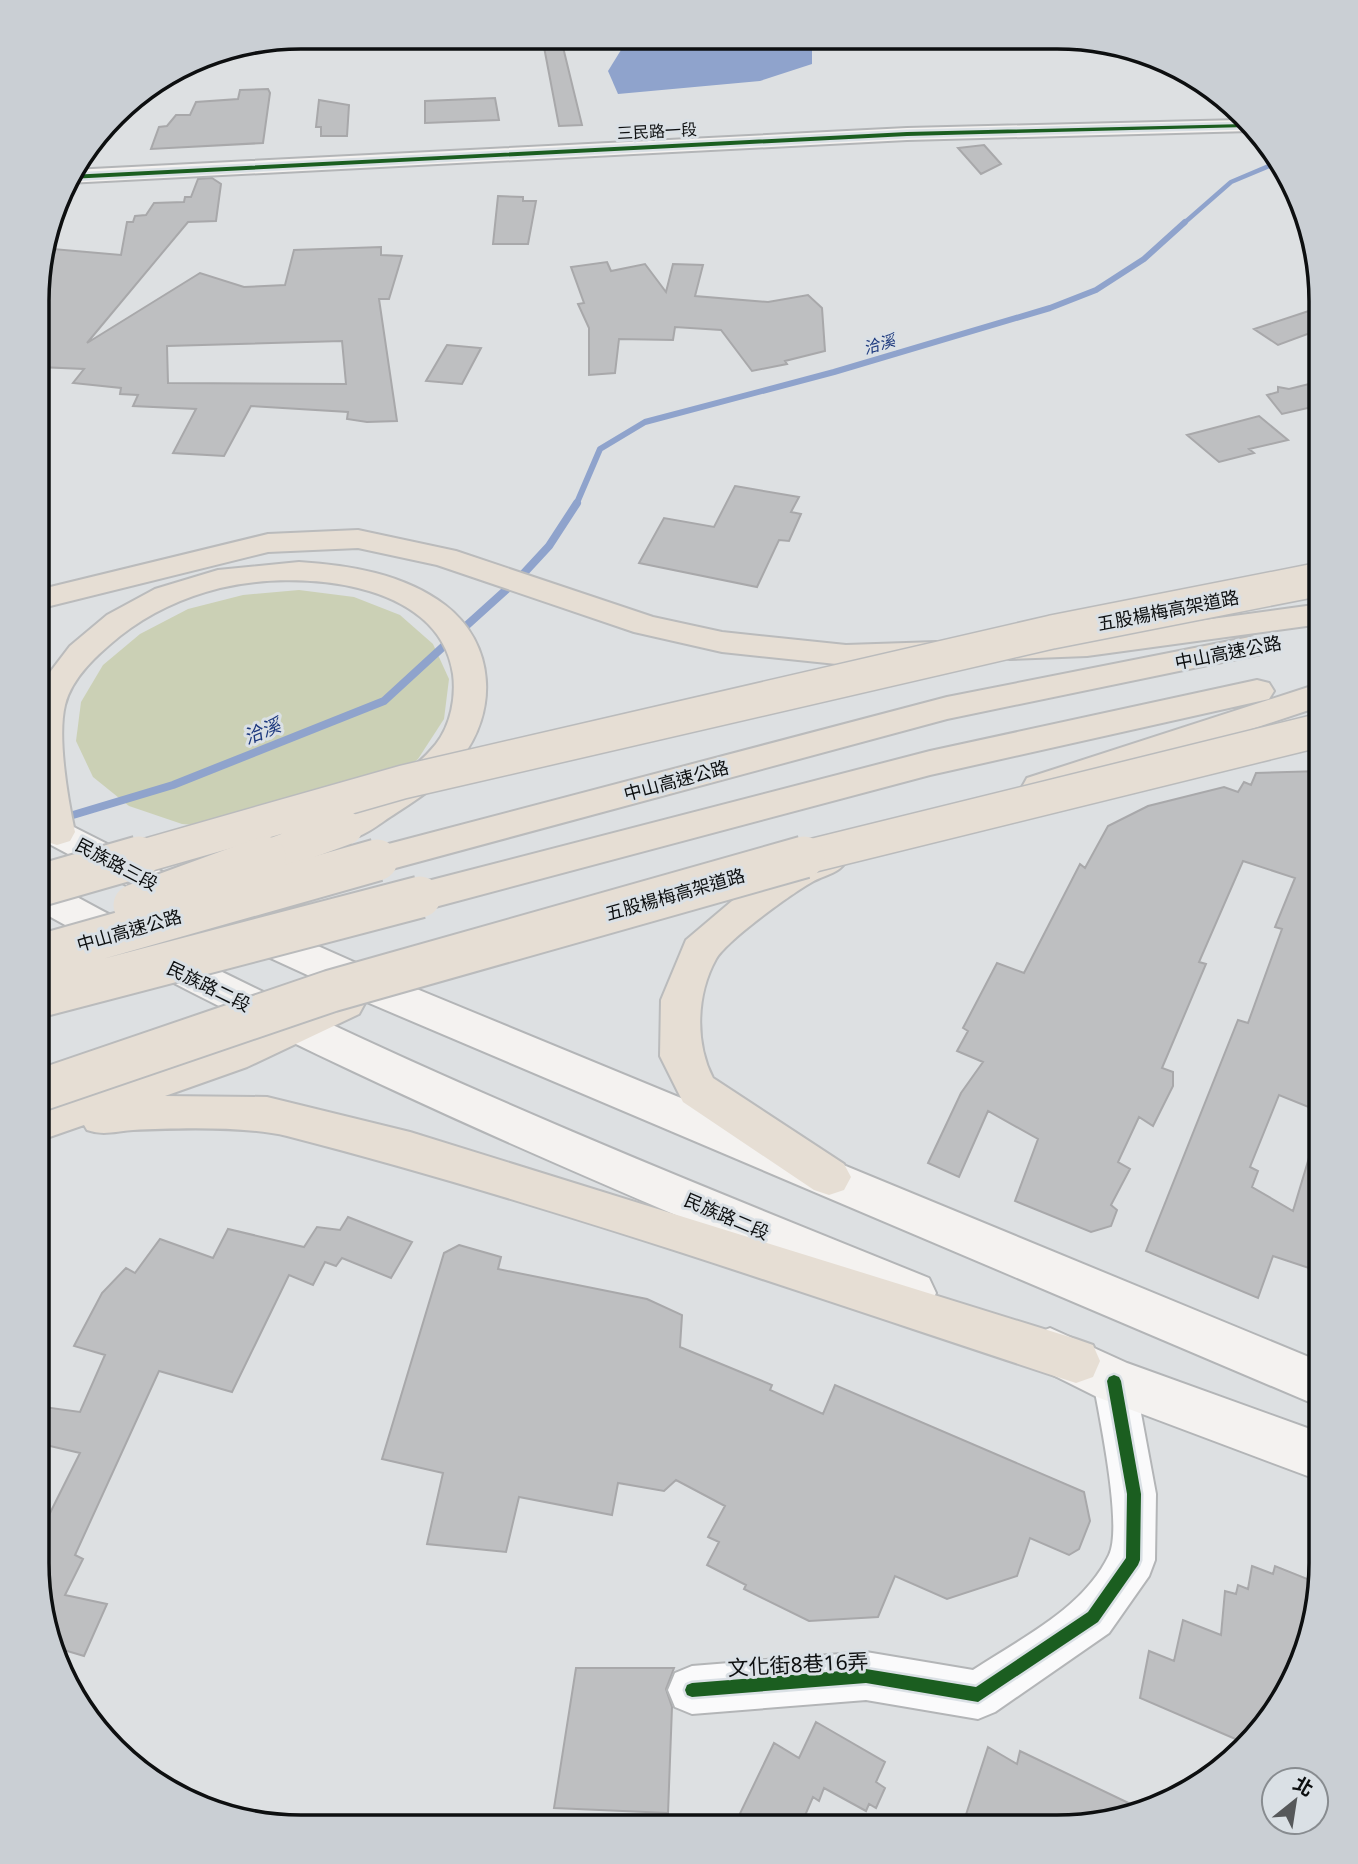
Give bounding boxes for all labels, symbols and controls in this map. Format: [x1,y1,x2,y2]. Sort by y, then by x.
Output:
street label: 三民路一段 [616,118,698,144]
water label: 洽溪 [861,328,899,359]
street label: 五股楊梅高架道路 [1095,584,1241,636]
street label: 中山高速公路 [1173,630,1283,674]
water label: 洽溪 [240,711,287,750]
street label: 中山高速公路 [621,754,731,806]
street label: 民族路三段 [72,832,162,896]
street label: 五股楊梅高架道路 [602,863,748,925]
street label: 中山高速公路 [74,904,184,956]
street label: 民族路二段 [163,955,255,1017]
street label: 民族路二段 [681,1187,773,1245]
street label: 文化街8巷16弄 [727,1646,869,1682]
north arrow [1260,1766,1330,1836]
text: 北 [1289,1770,1318,1802]

